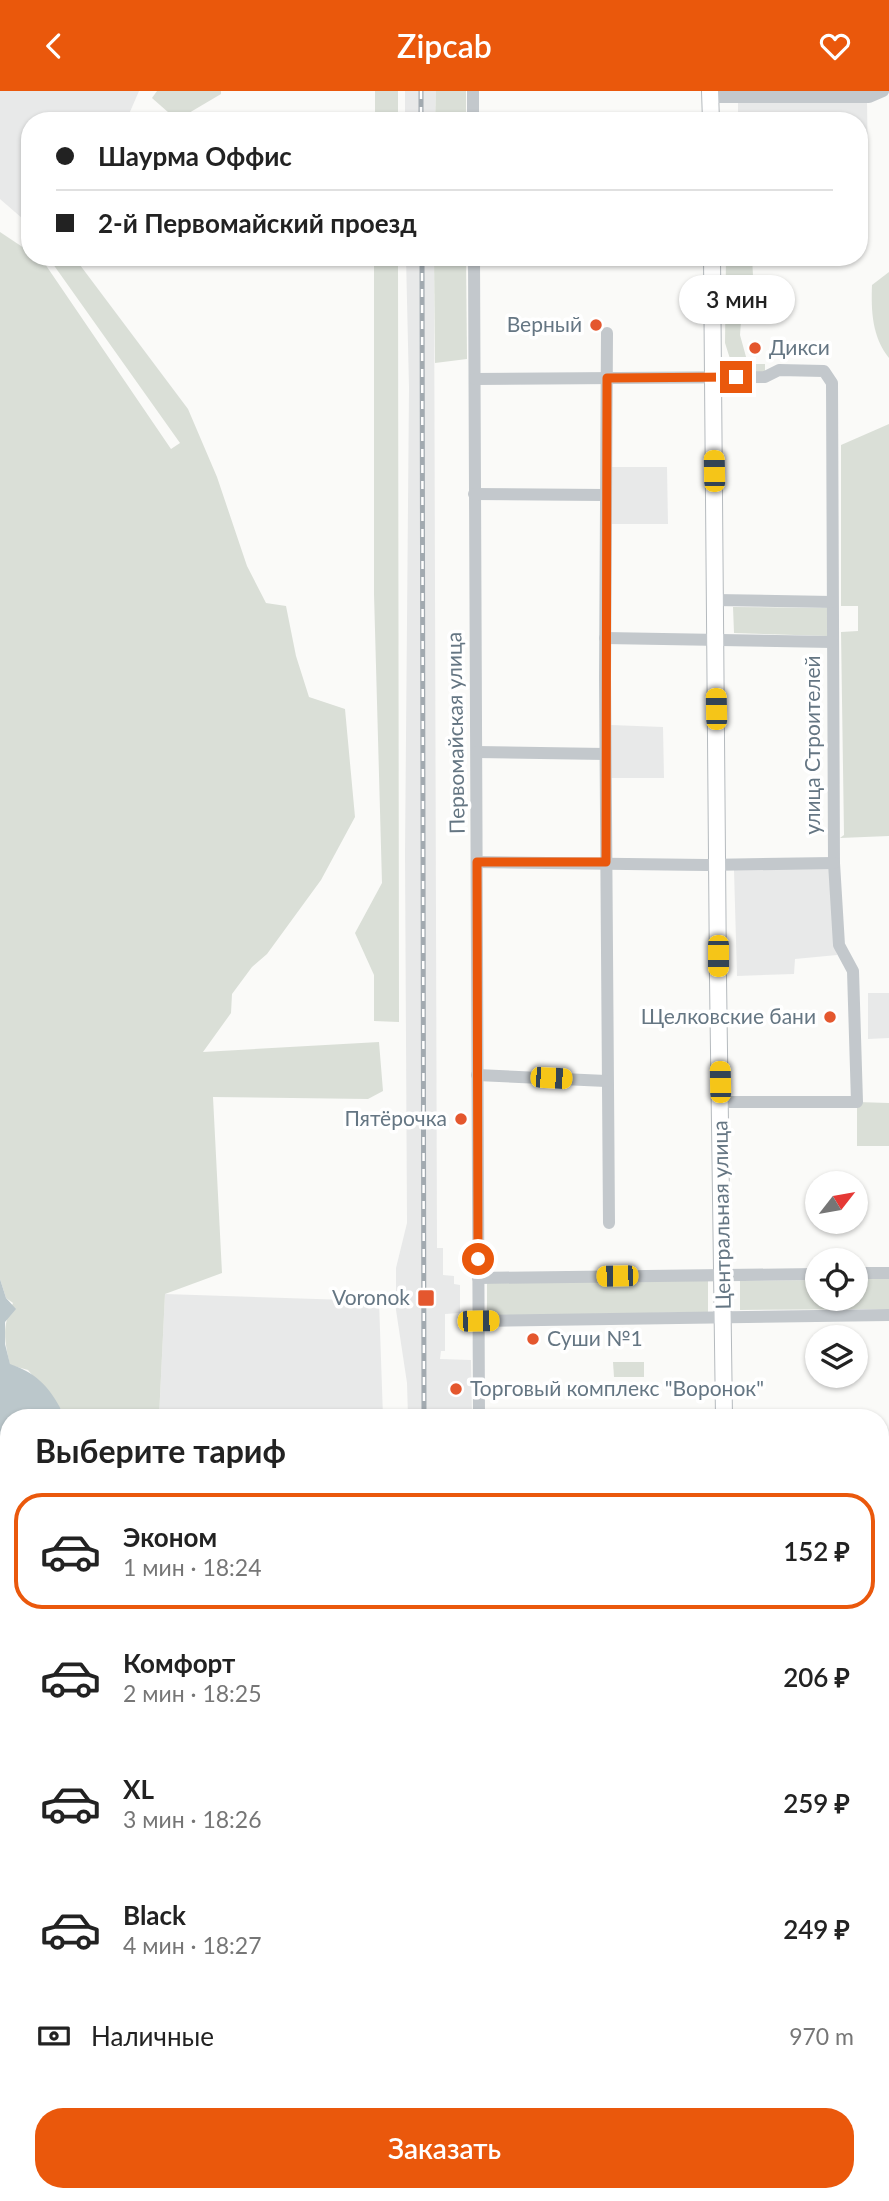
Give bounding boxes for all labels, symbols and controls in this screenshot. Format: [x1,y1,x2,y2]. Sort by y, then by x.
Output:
text: Zipcab [397,26,492,65]
icon: back [35,27,73,65]
icon: heart [816,27,854,65]
text: Шаурма Оффис [98,140,292,172]
text: 2-й Первомайский проезд [98,207,417,239]
callout: 3 мин [678,275,794,324]
text: 3 мин [706,285,768,313]
place label: Верный [507,311,582,336]
marker: Верный [588,317,604,333]
place label: Дикси [769,334,830,359]
marker: Дикси [747,340,763,356]
route end [720,361,752,393]
car [704,450,725,492]
street label: Первомайская улица [440,632,469,834]
street label: улица Строителей [799,655,824,835]
car [706,688,727,730]
car [708,935,729,977]
place label: Щелковские бани [641,1003,816,1028]
marker: Щелковские бани [822,1009,838,1025]
car [710,1061,731,1103]
car [530,1066,573,1090]
place label: Пятёрочка [344,1105,447,1130]
marker: Пятёрочка [453,1111,469,1127]
street label: Центральная улица [706,1120,735,1310]
north arrow [805,1171,868,1234]
map controls [805,1171,868,1388]
route start [462,1243,494,1275]
button: locate [805,1248,868,1311]
car [596,1265,639,1287]
place label: Voronok [332,1284,410,1309]
marker: Voronok [416,1288,436,1308]
car [457,1310,500,1332]
place label: Суши №1 [547,1325,643,1350]
button: layers [805,1325,868,1388]
marker: Суши №1 [525,1331,541,1347]
place label: Торговый комплекс "Воронок" [470,1375,764,1400]
marker: Торговый комплекс "Воронок" [448,1381,464,1397]
text: Выберите тариф [35,1431,286,1470]
icon: car [39,1520,102,1583]
text: Эконом [123,1521,217,1553]
text: 152 ₽ [783,1535,850,1567]
text: 1 мин · 18:24 [123,1553,262,1581]
icon: car [39,1646,102,1709]
text: Комфорт [123,1647,235,1679]
text: 206 ₽ [783,1661,850,1693]
text: 2 мин · 18:25 [123,1679,262,1707]
icon: car [39,1772,102,1835]
text: XL [123,1773,154,1805]
text: 259 ₽ [783,1787,850,1819]
text: 3 мин · 18:26 [123,1805,262,1833]
icon: car [39,1898,102,1961]
text: Black [123,1899,186,1931]
text: 249 ₽ [783,1913,850,1945]
text: 4 мин · 18:27 [123,1931,262,1959]
icon: cash [35,2017,73,2055]
text: Наличные [91,2020,214,2052]
text: 970 m [789,2022,854,2050]
button: Заказать [35,2108,854,2188]

